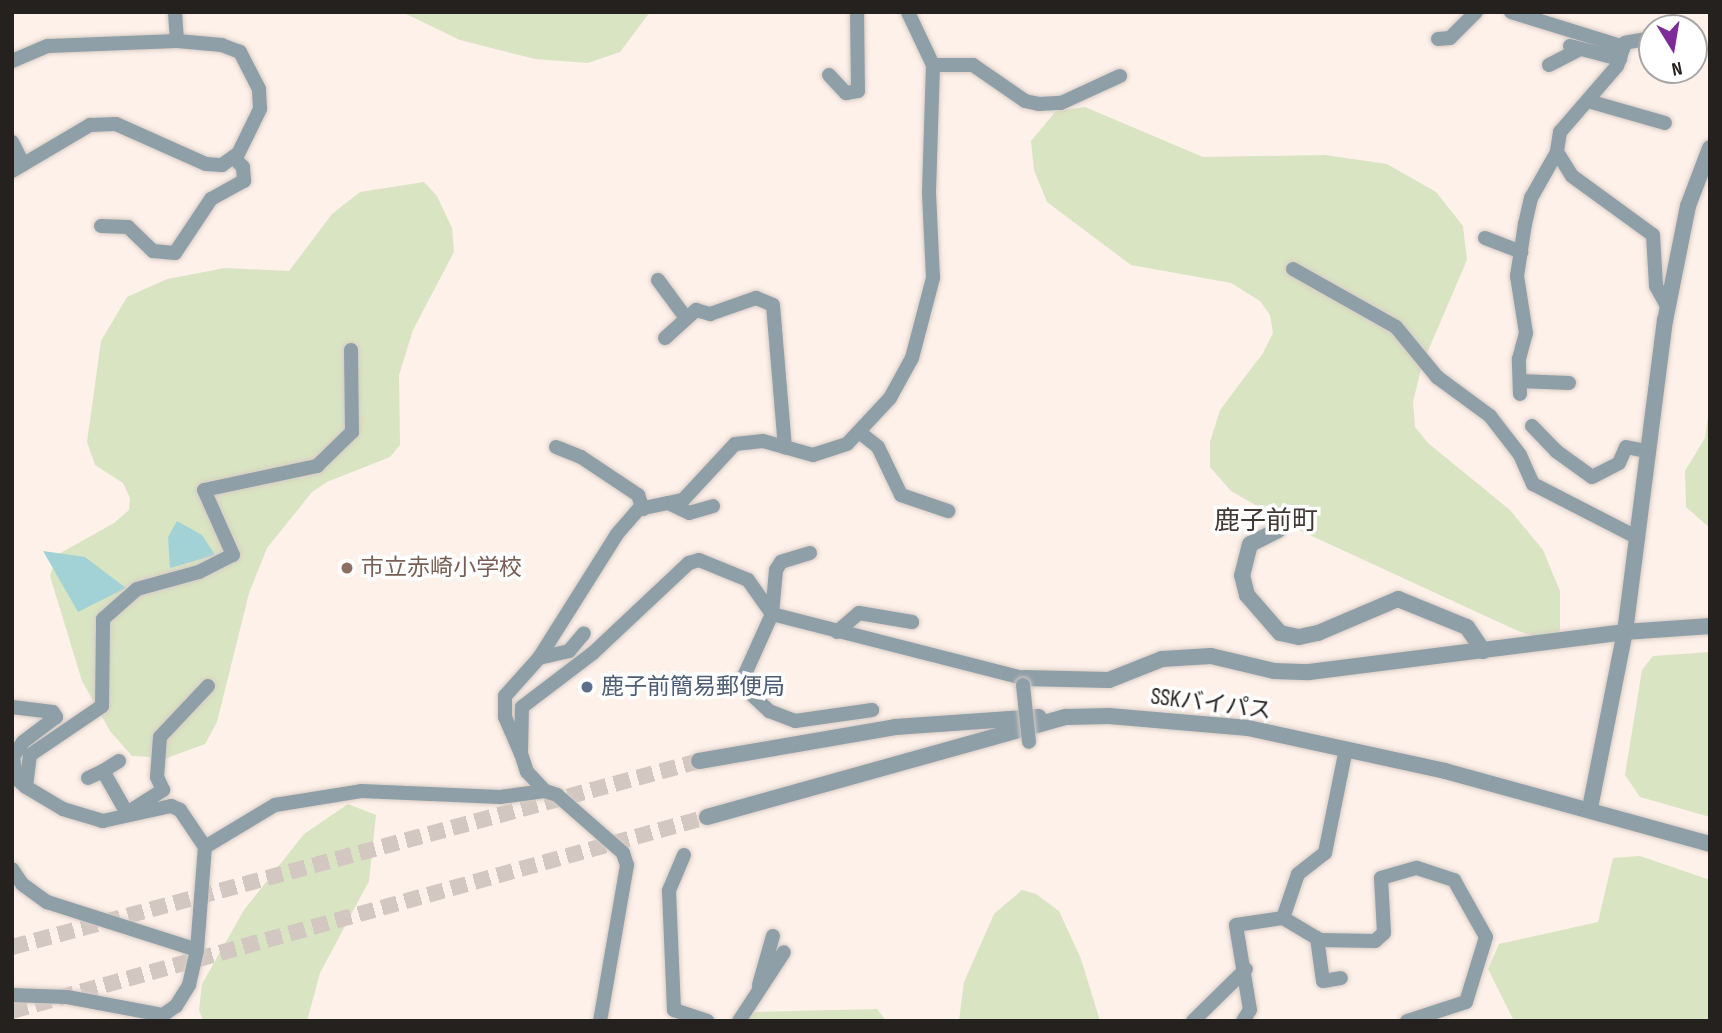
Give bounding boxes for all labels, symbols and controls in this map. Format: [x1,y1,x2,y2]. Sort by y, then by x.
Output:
north arrow [1638,14,1708,84]
text: N [1670,56,1684,80]
district label: 鹿子前町 [1214,506,1318,538]
place label: 市立赤崎小学校 [361,554,522,582]
marker: 市立赤崎小学校 [339,560,355,576]
place label: 鹿子前簡易郵便局 [601,673,785,701]
marker: 鹿子前簡易郵便局 [579,679,595,695]
street label: SSKバイパス [1149,683,1273,725]

